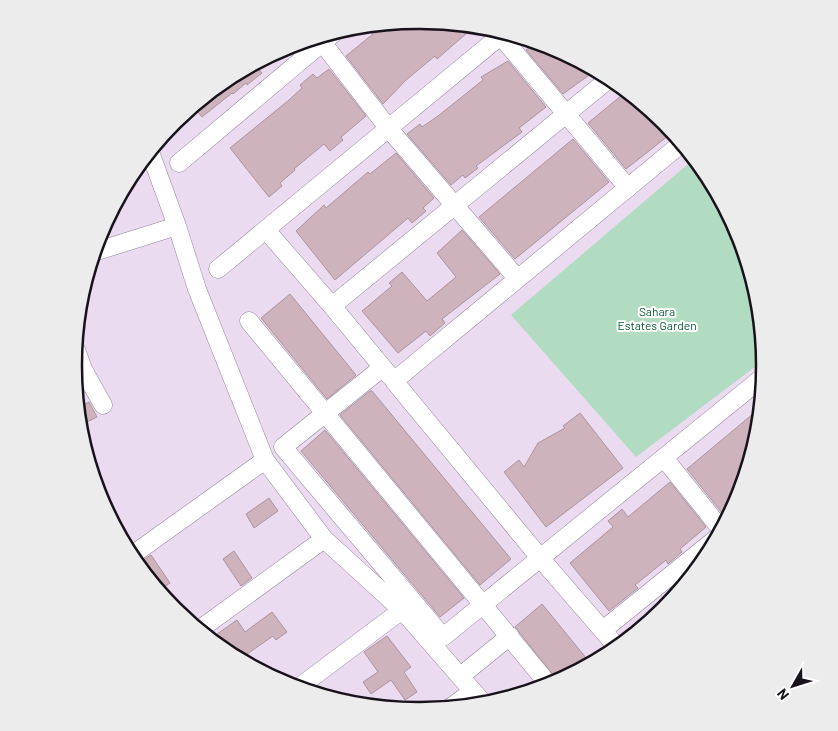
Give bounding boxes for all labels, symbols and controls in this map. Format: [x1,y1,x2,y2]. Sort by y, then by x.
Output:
park label: Sahara Estates Garden [617,304,697,332]
north arrow [768,661,818,711]
text: N [773,686,792,703]

